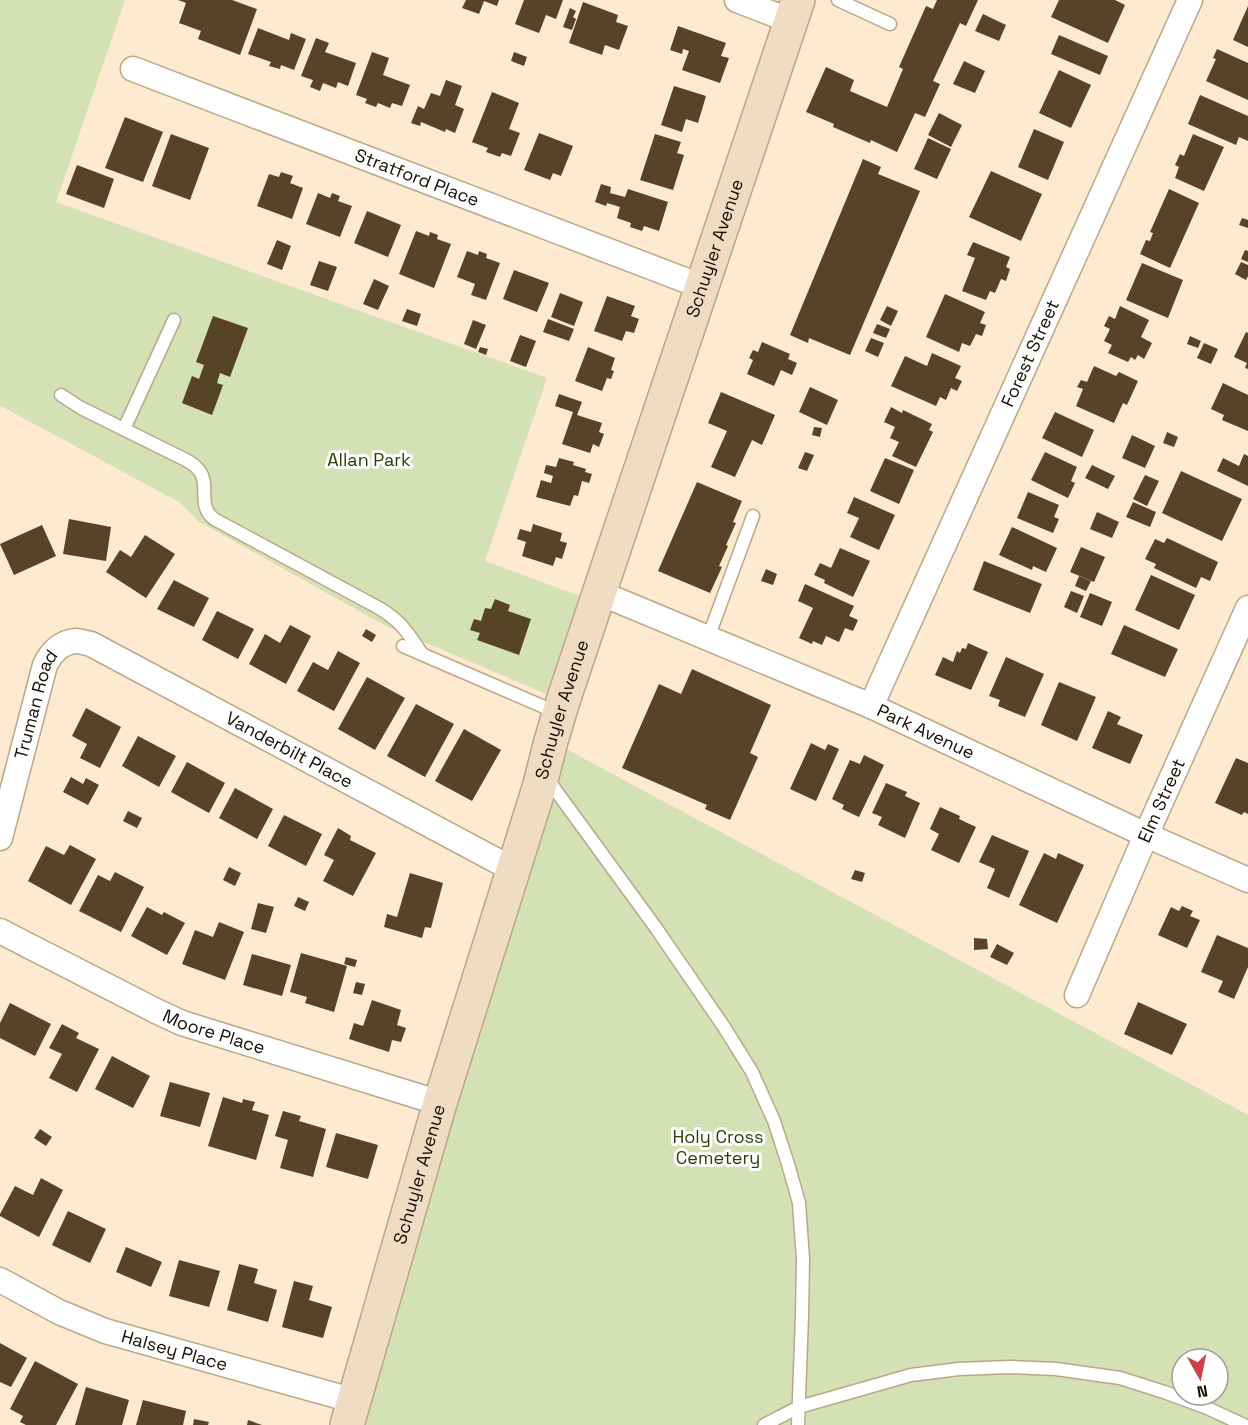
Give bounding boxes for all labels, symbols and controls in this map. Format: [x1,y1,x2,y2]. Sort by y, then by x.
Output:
street label: Stratford Place [352,143,483,211]
street label: Schuyler Avenue [680,176,748,320]
street label: Forest Street [996,296,1064,410]
park label: Allan Park [327,448,411,471]
street label: Schuyler Avenue [530,637,594,782]
street label: Truman Road [9,645,62,762]
street label: Park Avenue [873,698,979,764]
street label: Vanderbilt Place [222,706,357,793]
street label: Elm Street [1132,755,1190,846]
street label: Moore Place [159,1004,268,1059]
street label: Schuyler Avenue [388,1101,450,1247]
park label: Holy Cross Cemetery [672,1125,764,1169]
street label: Halsey Place [119,1324,230,1376]
north arrow [1170,1347,1230,1407]
text: N [1195,1380,1209,1403]

